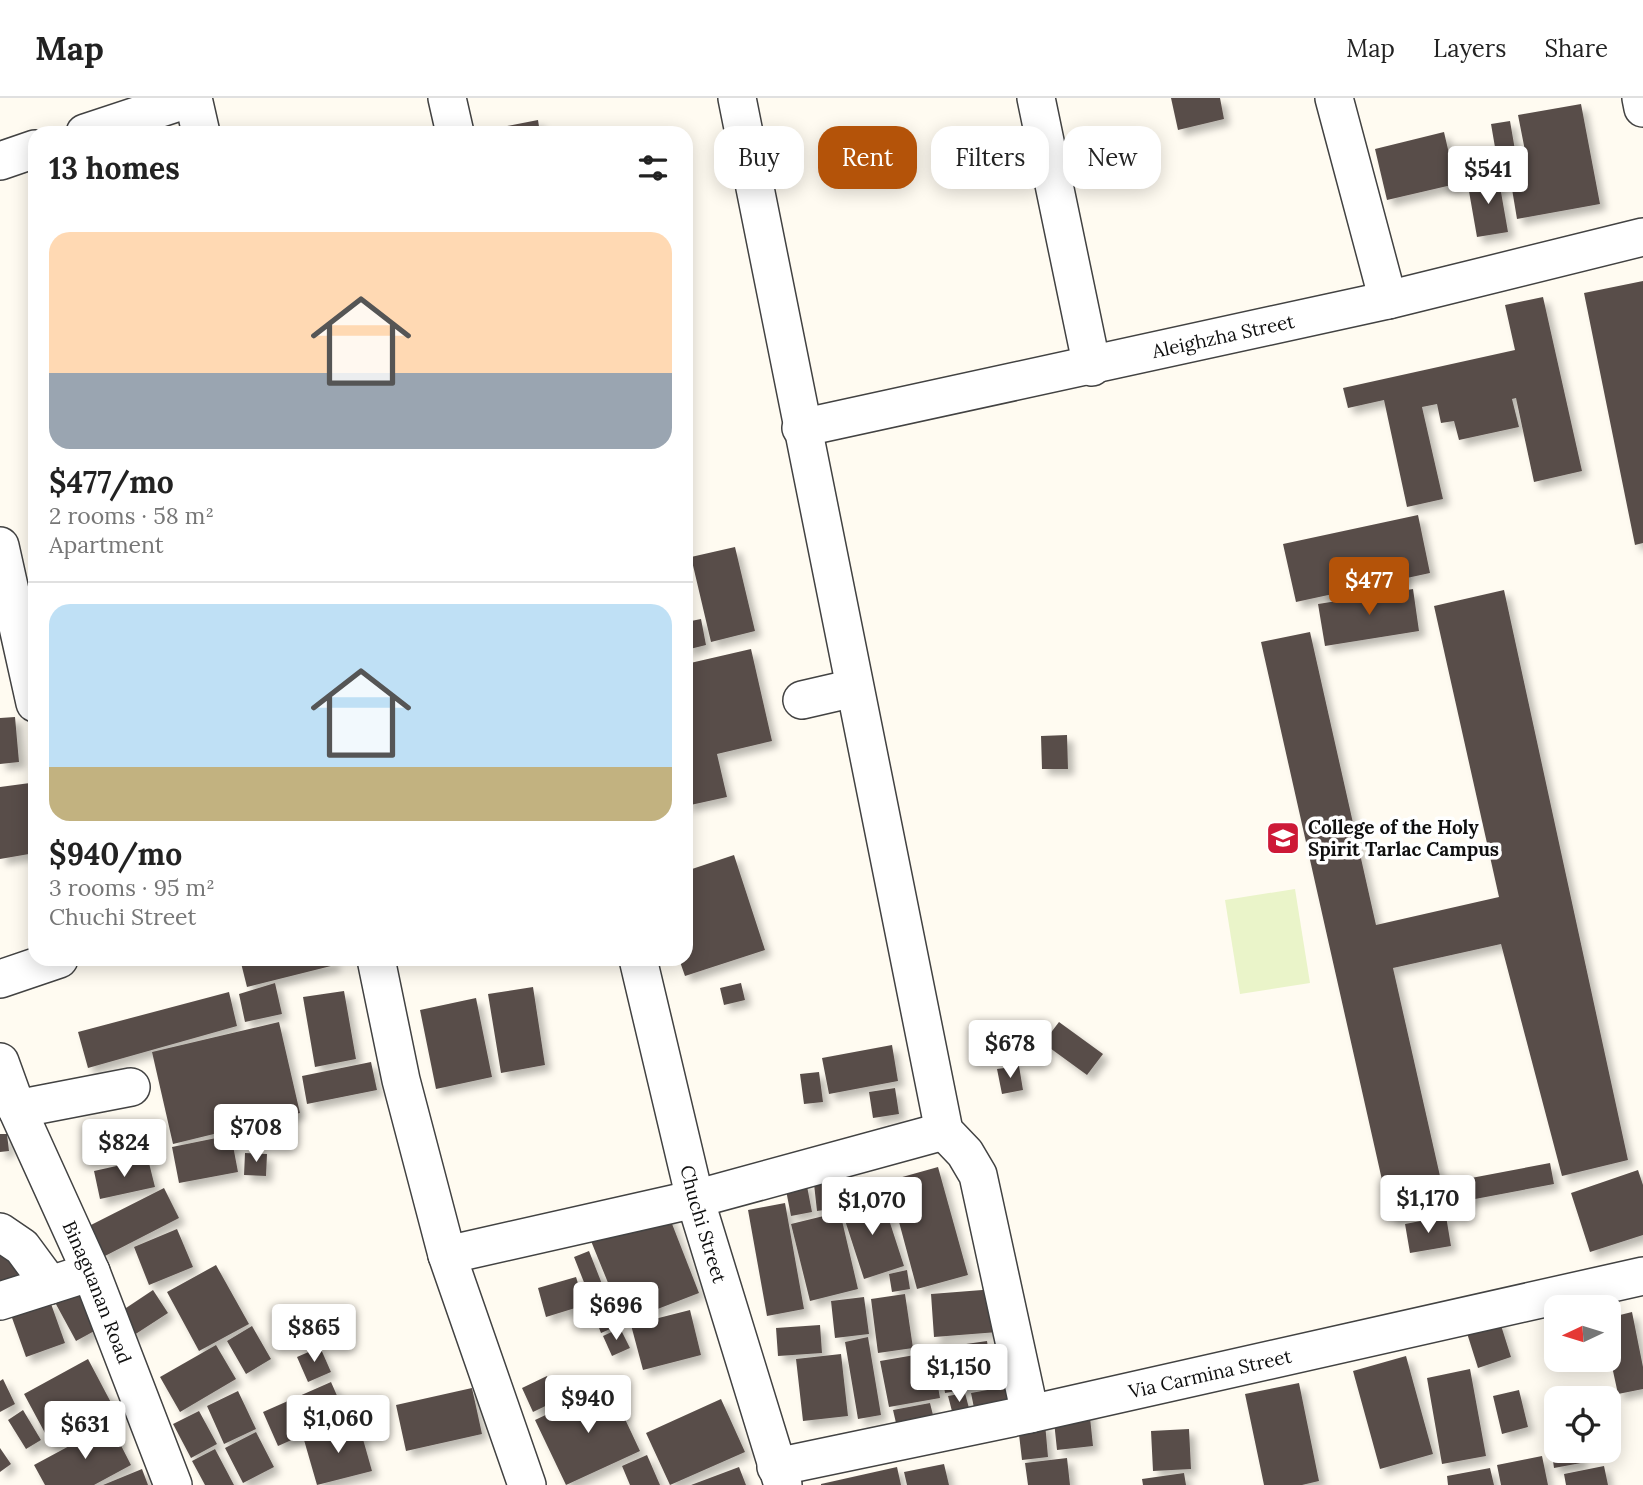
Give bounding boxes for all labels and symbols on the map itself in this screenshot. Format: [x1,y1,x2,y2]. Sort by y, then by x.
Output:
pin: $541 [1447,146,1529,206]
street label: Aleighzha Street [1149,309,1297,363]
pin: $477 [1328,558,1410,617]
place label: College of the Holy Spirit Tarlac Campus [1308,815,1499,861]
school or university icon: College of the Holy Spirit Tarlac Campus [1264,819,1302,857]
pin: $678 [969,1020,1051,1080]
pin: $708 [215,1104,297,1164]
pin: $824 [83,1119,165,1179]
street label: Chuchi Street [675,1163,732,1286]
pin: $1,170 [1371,1176,1485,1235]
pin: $1,070 [815,1178,929,1237]
street label: Binaguanan Road [57,1217,137,1367]
pin: $696 [575,1282,657,1342]
north arrow [1544,1295,1620,1372]
pin: $865 [273,1304,355,1364]
street label: Via Carmina Street [1125,1343,1294,1404]
pin: $1,150 [902,1344,1016,1404]
pin: $940 [547,1376,629,1435]
pin: $1,060 [281,1396,395,1455]
pin: $631 [44,1402,126,1461]

